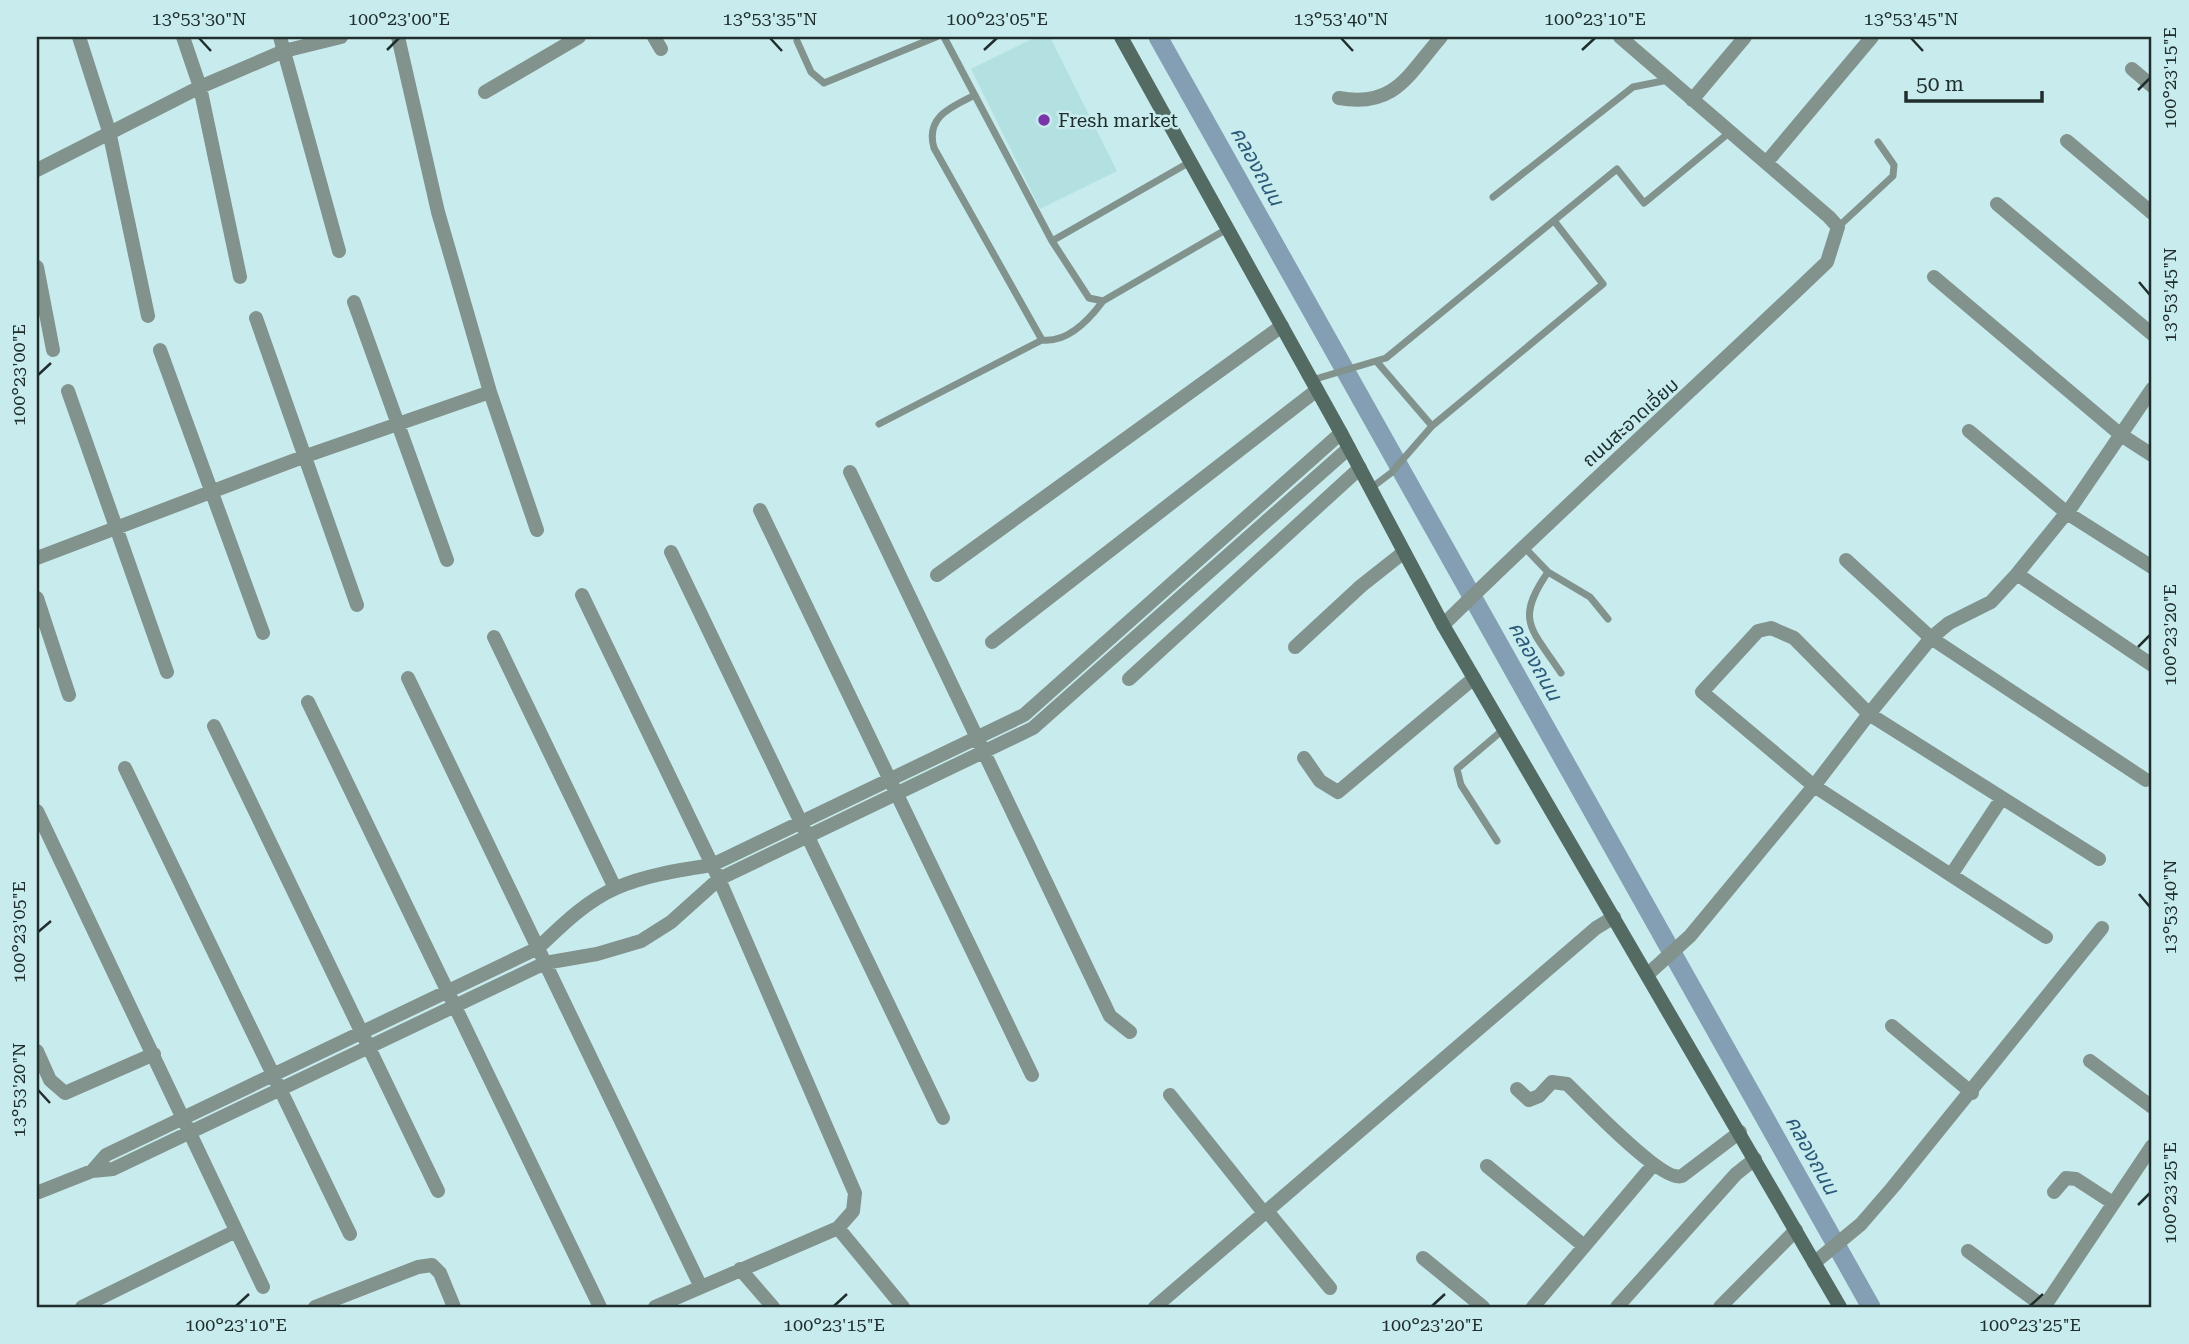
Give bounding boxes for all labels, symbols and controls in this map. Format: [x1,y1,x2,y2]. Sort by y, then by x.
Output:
text: 13°53'30"N [152,8,246,29]
text: 100°23'00"E [348,8,450,29]
text: 13°53'35"N [723,8,817,29]
text: 100°23'05"E [946,8,1048,29]
text: 13°53'40"N [1294,8,1388,29]
text: 100°23'10"E [1544,8,1646,29]
text: 13°53'45"N [1864,8,1958,29]
text: 100°23'15"E [2159,27,2180,129]
scale bar [1906,60,2042,104]
text: 50 m [1916,72,1964,96]
place label: Fresh market [1058,109,1178,132]
marker: Fresh market [1036,112,1052,128]
water label: คลองถนน [1226,122,1289,211]
text: 13°53'45"N [2159,248,2180,342]
text: 100°23'00"E [8,324,29,426]
street label: ถนนสะอาดเอี่ยม [1576,372,1683,472]
text: 100°23'20"E [2159,584,2180,686]
water label: คลองถนน [1504,617,1567,706]
text: 13°53'40"N [2159,860,2180,954]
text: 100°23'05"E [8,881,29,983]
text: 13°53'20"N [8,1043,29,1137]
water label: คลองถนน [1781,1111,1844,1200]
text: 100°23'25"E [2159,1142,2180,1244]
text: 100°23'10"E [185,1314,287,1335]
text: 100°23'15"E [783,1314,885,1335]
text: 100°23'20"E [1381,1314,1483,1335]
text: 100°23'25"E [1979,1314,2081,1335]

